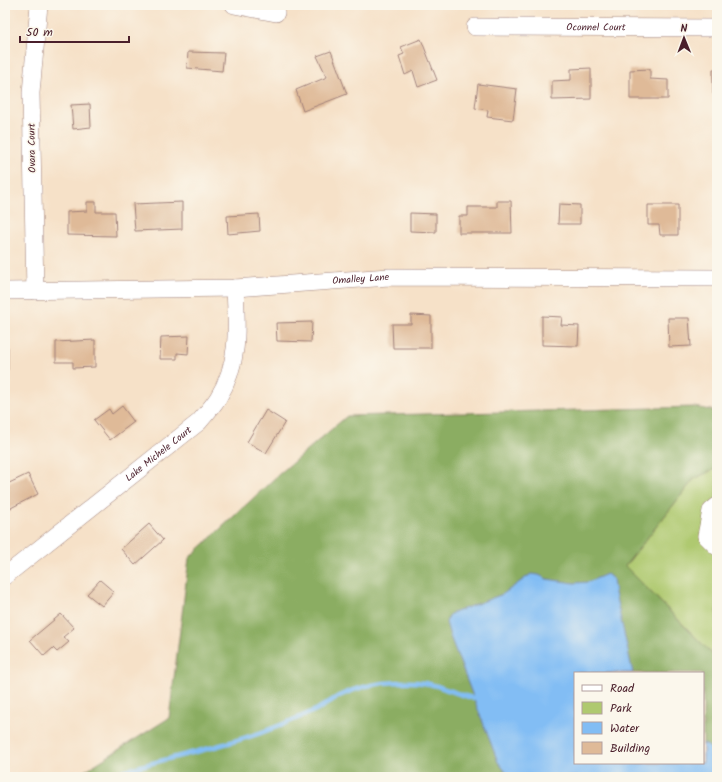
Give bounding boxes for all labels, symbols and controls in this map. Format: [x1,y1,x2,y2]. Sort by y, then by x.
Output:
scale bar [20,18,129,44]
north arrow [664,18,704,58]
street label: Oconnel Court [566,19,626,36]
text: N [680,20,688,38]
text: 50 m [26,23,53,42]
street label: Ovara Court [24,123,40,173]
street label: Omalley Lane [332,269,390,289]
street label: Lake Michele Court [122,422,196,486]
legend [574,672,704,764]
text: Road [610,679,635,698]
text: Park [610,699,632,718]
text: Water [610,719,640,738]
text: Building [610,739,650,758]

